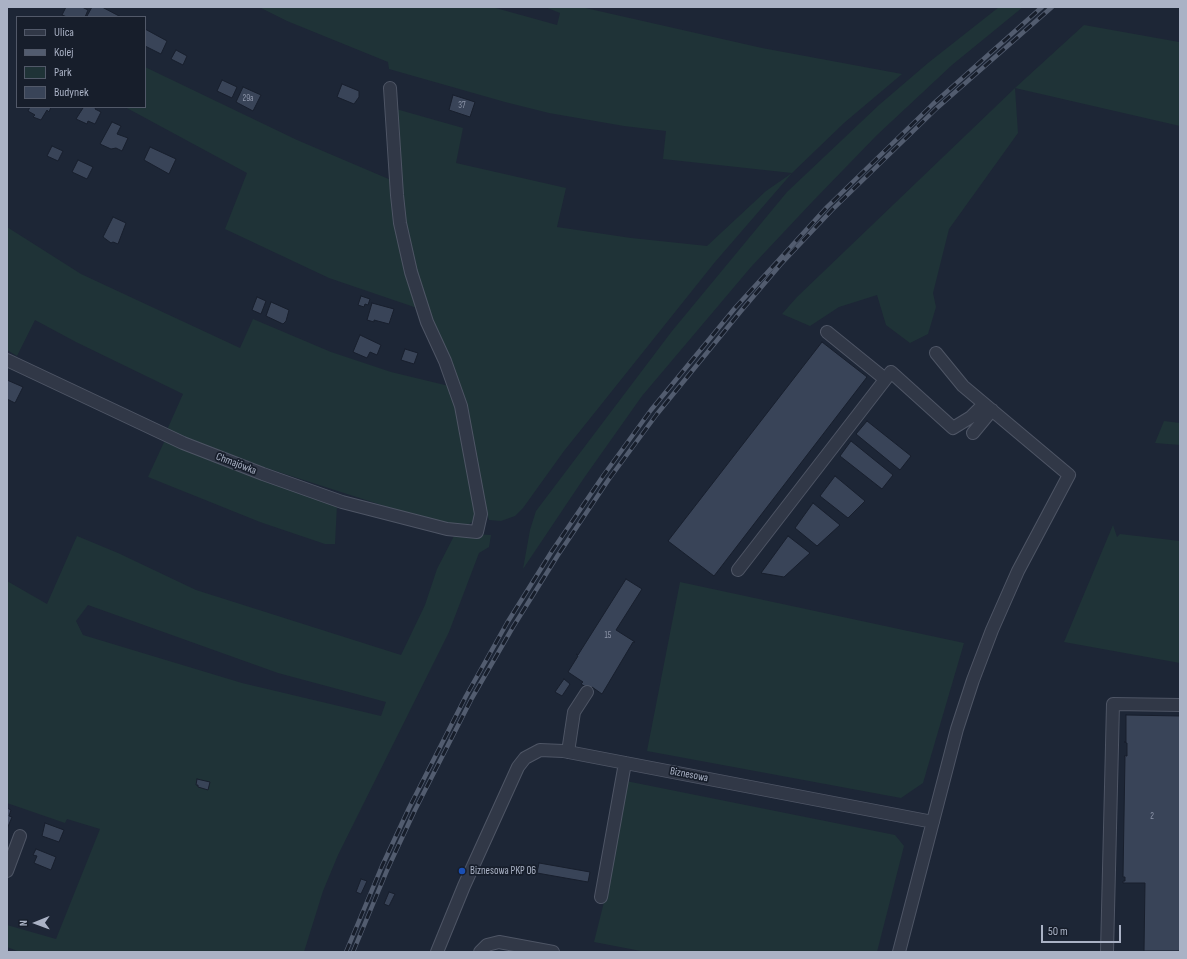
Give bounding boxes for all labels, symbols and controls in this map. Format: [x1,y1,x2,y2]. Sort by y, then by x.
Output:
legend [16,16,146,108]
text: Ulica [54,25,74,40]
text: Kolej [54,45,73,60]
text: Park [54,65,72,80]
text: Budynek [54,85,89,100]
house number: 29a [242,94,254,104]
house number: 37 [458,101,466,111]
street label: Chmajówka [214,450,258,478]
house number: 15 [605,631,611,641]
street label: Biznesowa [669,765,709,785]
house number: 2 [1150,812,1154,822]
place label: Biznesowa PKP 06 [470,864,536,878]
marker: Biznesowa PKP 06 [457,866,467,876]
north arrow [16,903,56,943]
scale bar [1043,917,1123,943]
text: N [17,920,30,926]
text: 50 m [1048,924,1068,939]

